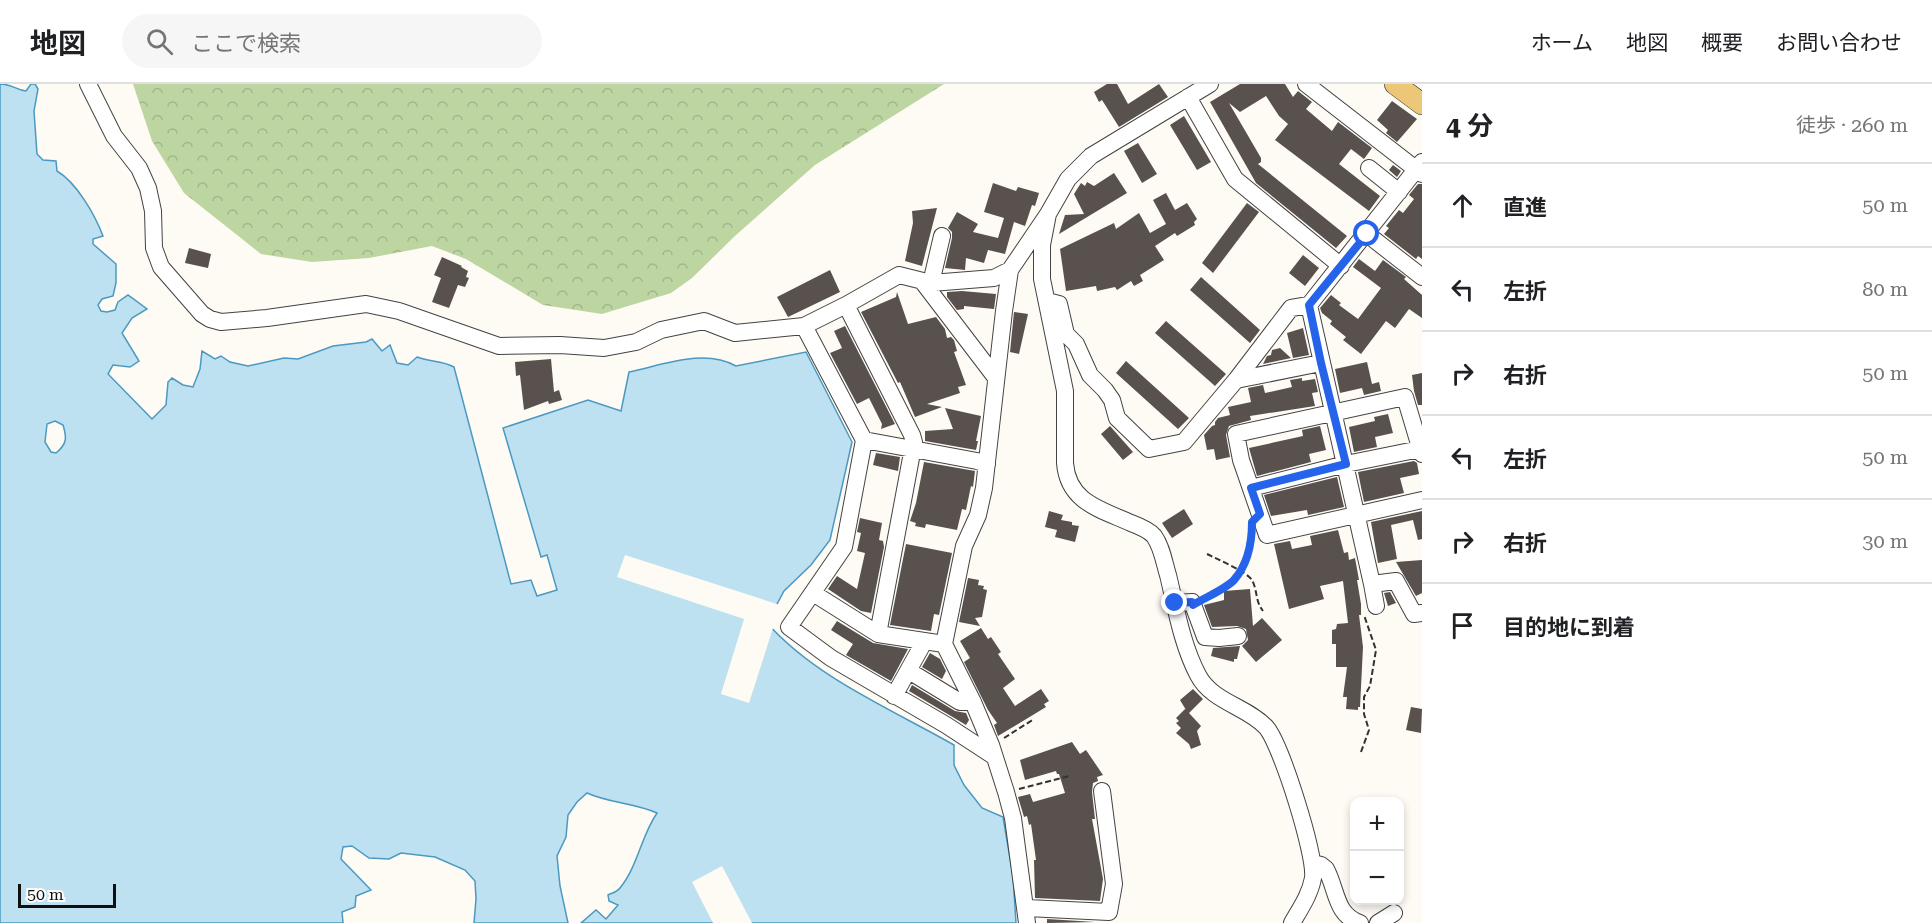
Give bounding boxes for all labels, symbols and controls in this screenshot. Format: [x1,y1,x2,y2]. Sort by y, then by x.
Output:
search box [122,14,542,68]
icon: search [143,25,176,58]
text: 地図 [30,27,86,60]
text: ここで検索 [191,31,301,56]
text: ホーム [1531,31,1593,55]
text: 地図 [1626,31,1668,55]
text: 概要 [1701,31,1743,55]
text: お問い合わせ [1776,31,1902,55]
text: 4 分 [1446,111,1493,141]
text: 徒歩 · 260 m [1796,113,1908,137]
icon: ahead [1446,189,1479,222]
text: 50 m [1862,193,1908,217]
text: 直進 [1503,195,1547,220]
route start [1353,220,1379,246]
icon: left [1446,273,1479,306]
text: 80 m [1862,277,1908,301]
text: 左折 [1503,279,1547,304]
icon: right [1446,357,1479,390]
text: 50 m [1862,361,1908,385]
text: 右折 [1503,363,1547,388]
icon: left [1446,441,1479,474]
text: 50 m [1862,445,1908,469]
text: 左折 [1503,447,1547,472]
icon: right [1446,525,1479,558]
text: 30 m [1862,529,1908,553]
text: 右折 [1503,531,1547,556]
route end [1161,589,1187,615]
icon: arrive [1446,609,1479,642]
text: 目的地に到着 [1503,615,1635,640]
map controls [1350,797,1404,905]
button: + [1350,797,1404,851]
button: − [1350,851,1404,905]
scale bar [18,881,116,908]
text: 50 m [27,885,64,904]

